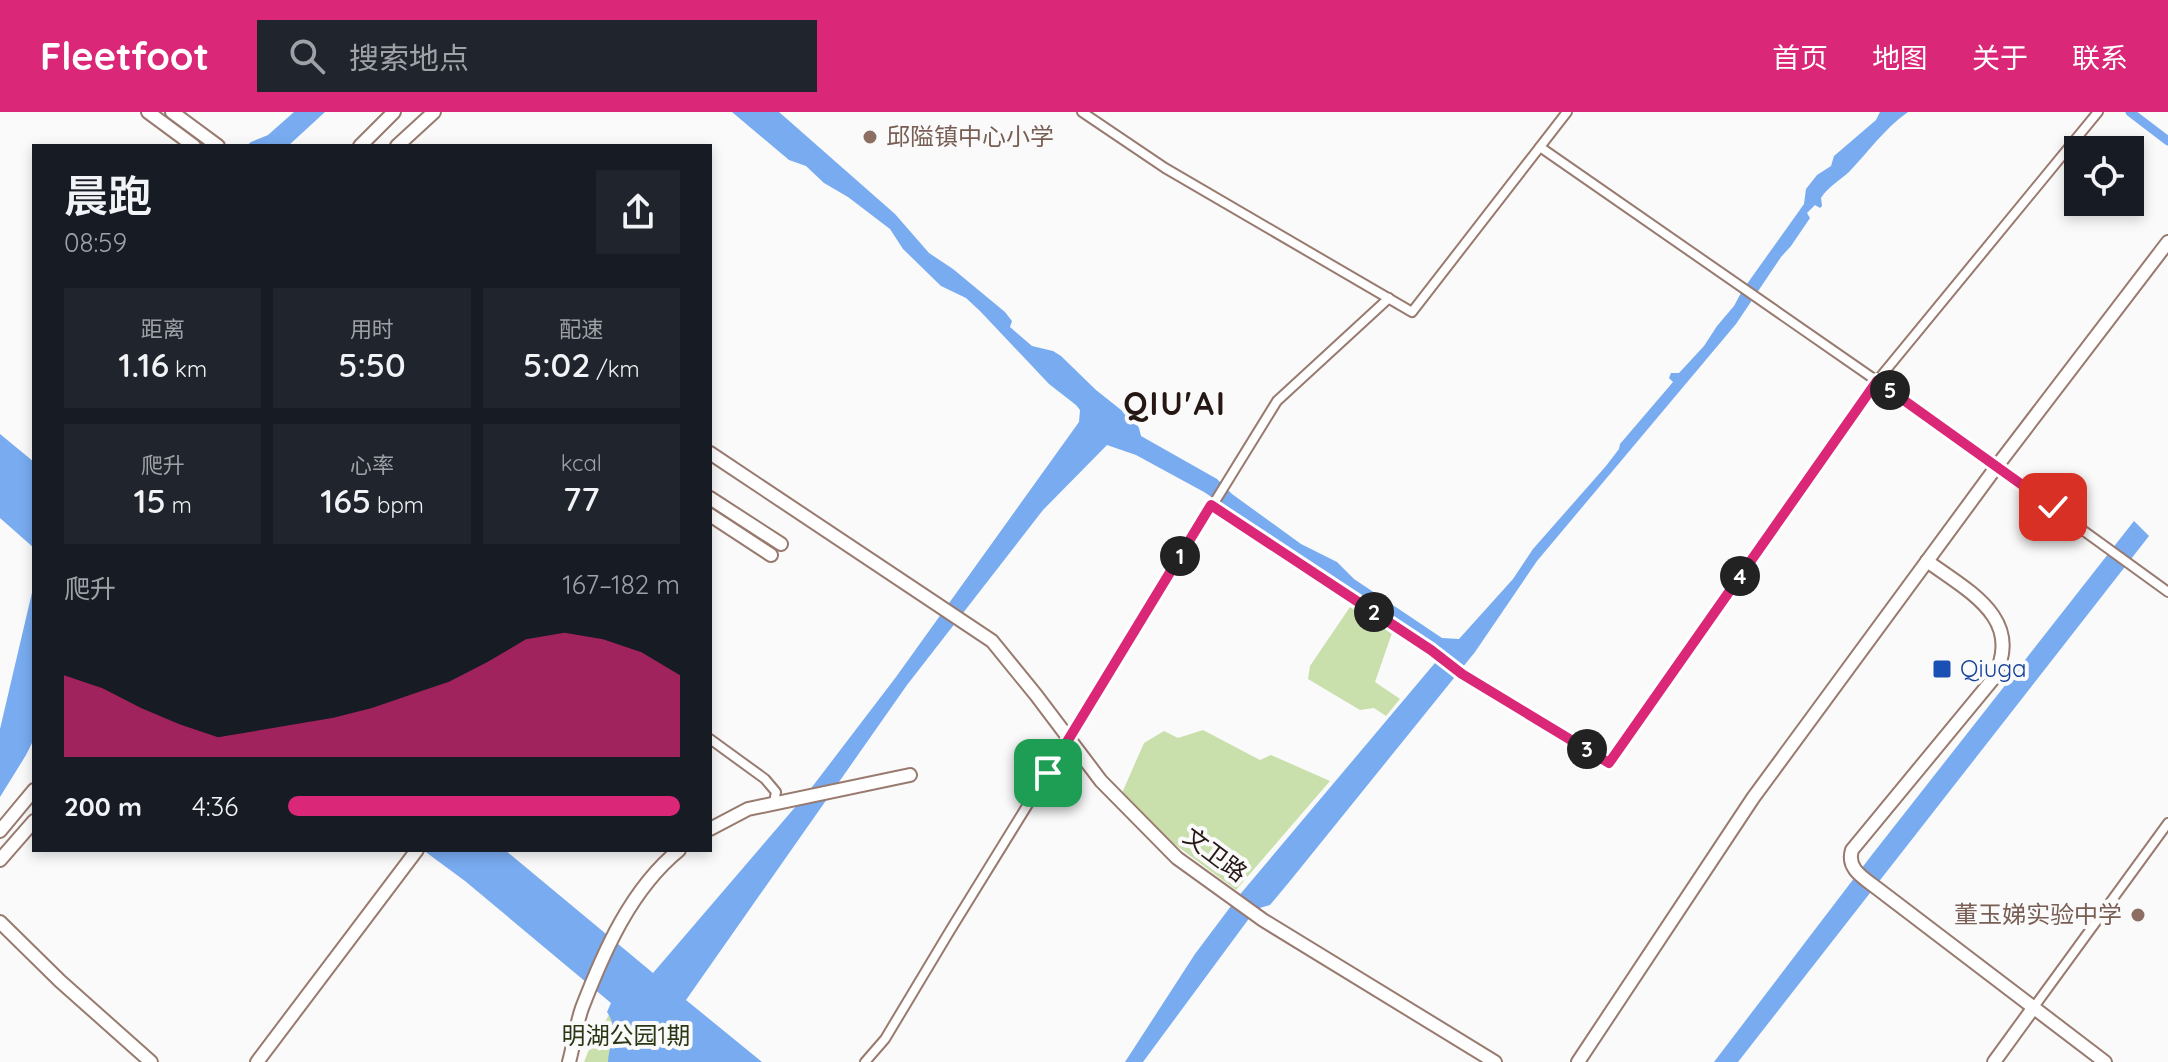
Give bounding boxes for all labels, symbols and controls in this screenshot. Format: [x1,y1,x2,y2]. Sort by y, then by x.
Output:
search box [257,20,817,92]
text: Fleetfoot [40,32,209,80]
icon: search [285,34,329,78]
text: 搜索地点 [349,39,469,77]
text: 首页 [1772,40,1828,75]
text: 地图 [1872,40,1928,75]
text: 关于 [1972,40,2028,75]
text: 联系 [2072,40,2128,75]
place label: 邱隘镇中心小学 [886,121,1054,151]
marker: 邱隘镇中心小学 [861,128,879,146]
map controls [2064,136,2144,216]
button: locate [2064,136,2144,216]
text: 晨跑 [64,168,152,223]
button: share [596,170,680,254]
text: 08:59 [64,226,127,259]
text: 距离 [141,315,185,343]
text: 用时 [350,315,394,343]
text: 配速 [559,315,603,343]
text: 1.16 [118,343,169,386]
text: 5:50 [338,343,406,386]
text: 5:02 [523,343,590,386]
text: km [169,355,207,383]
text: /km [590,355,640,383]
pin: 5 [1870,370,1910,410]
text: 5 [1884,376,1896,404]
district label: QIU'AI [1123,383,1227,423]
text: kcal [561,449,602,477]
text: 爬升 [141,451,185,479]
text: 心率 [350,451,394,479]
pin [2019,473,2087,541]
text: 77 [563,477,600,520]
text: 15 [133,479,166,522]
text: 165 [320,479,371,522]
icon: check [2031,485,2075,529]
text: m [166,491,192,519]
text: bpm [371,491,424,519]
pin: 1 [1160,536,1200,576]
text: 1 [1176,542,1184,570]
pin: 4 [1720,556,1760,596]
text: 4 [1734,562,1746,590]
text: 167–182 m [562,568,680,601]
text: 爬升 [64,572,116,605]
pin: 2 [1354,592,1394,632]
text: 2 [1368,598,1380,626]
place label: Qiuga [1960,653,2027,683]
marker: Qiuga [1931,658,1953,680]
pin: 3 [1567,729,1607,769]
text: 3 [1581,735,1593,763]
pin [1014,739,1082,807]
icon: arrive [1026,751,1070,795]
text: 200 m [64,790,142,823]
text: 4:36 [192,790,238,823]
street label: 文卫路 [1178,821,1253,888]
place label: 董玉娣实验中学 [1954,899,2122,929]
marker: 董玉娣实验中学 [2129,906,2147,924]
park label: 明湖公园1期 [562,1020,690,1050]

